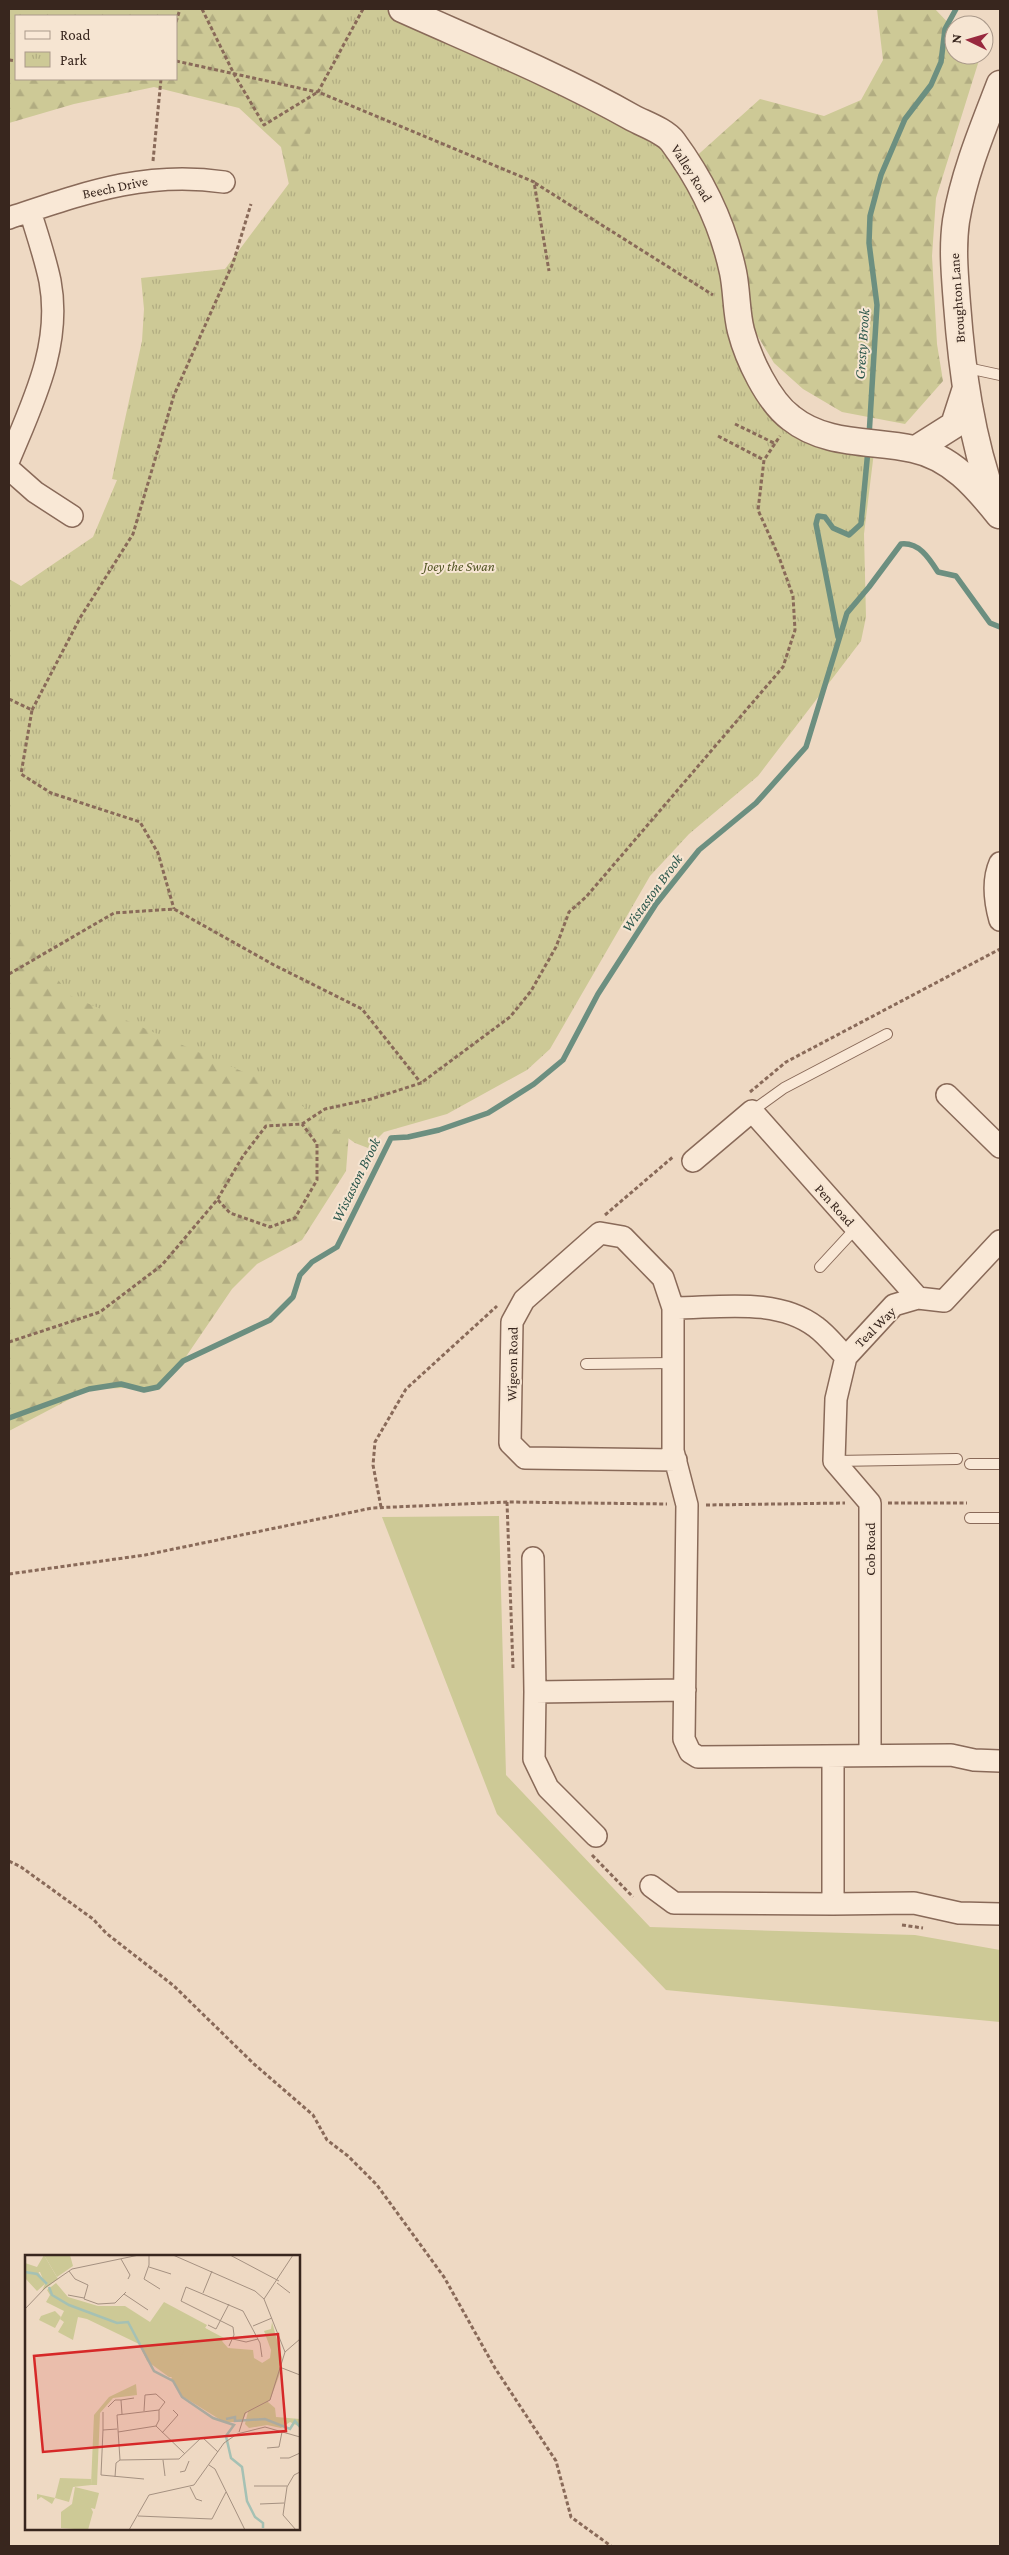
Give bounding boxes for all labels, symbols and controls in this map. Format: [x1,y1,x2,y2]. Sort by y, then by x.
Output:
legend [15,15,178,80]
north arrow [944,15,994,65]
text: Road [60,27,91,43]
text: N [948,33,964,44]
text: Park [60,52,87,68]
street label: Valley Road [668,141,716,205]
street label: Beech Drive [81,172,149,202]
street label: Broughton Lane [946,253,968,343]
water label: Gresty Brook [852,307,874,380]
park label: Joey the Swan [420,558,495,574]
water label: Wistaston Brook [618,850,686,935]
water label: Wistaston Brook [329,1134,384,1225]
street label: Pen Road [812,1181,859,1230]
street label: Teal Way [851,1303,899,1351]
street label: Wigeon Road [503,1326,521,1401]
street label: Cob Road [862,1522,878,1576]
inset map [25,2255,300,2530]

